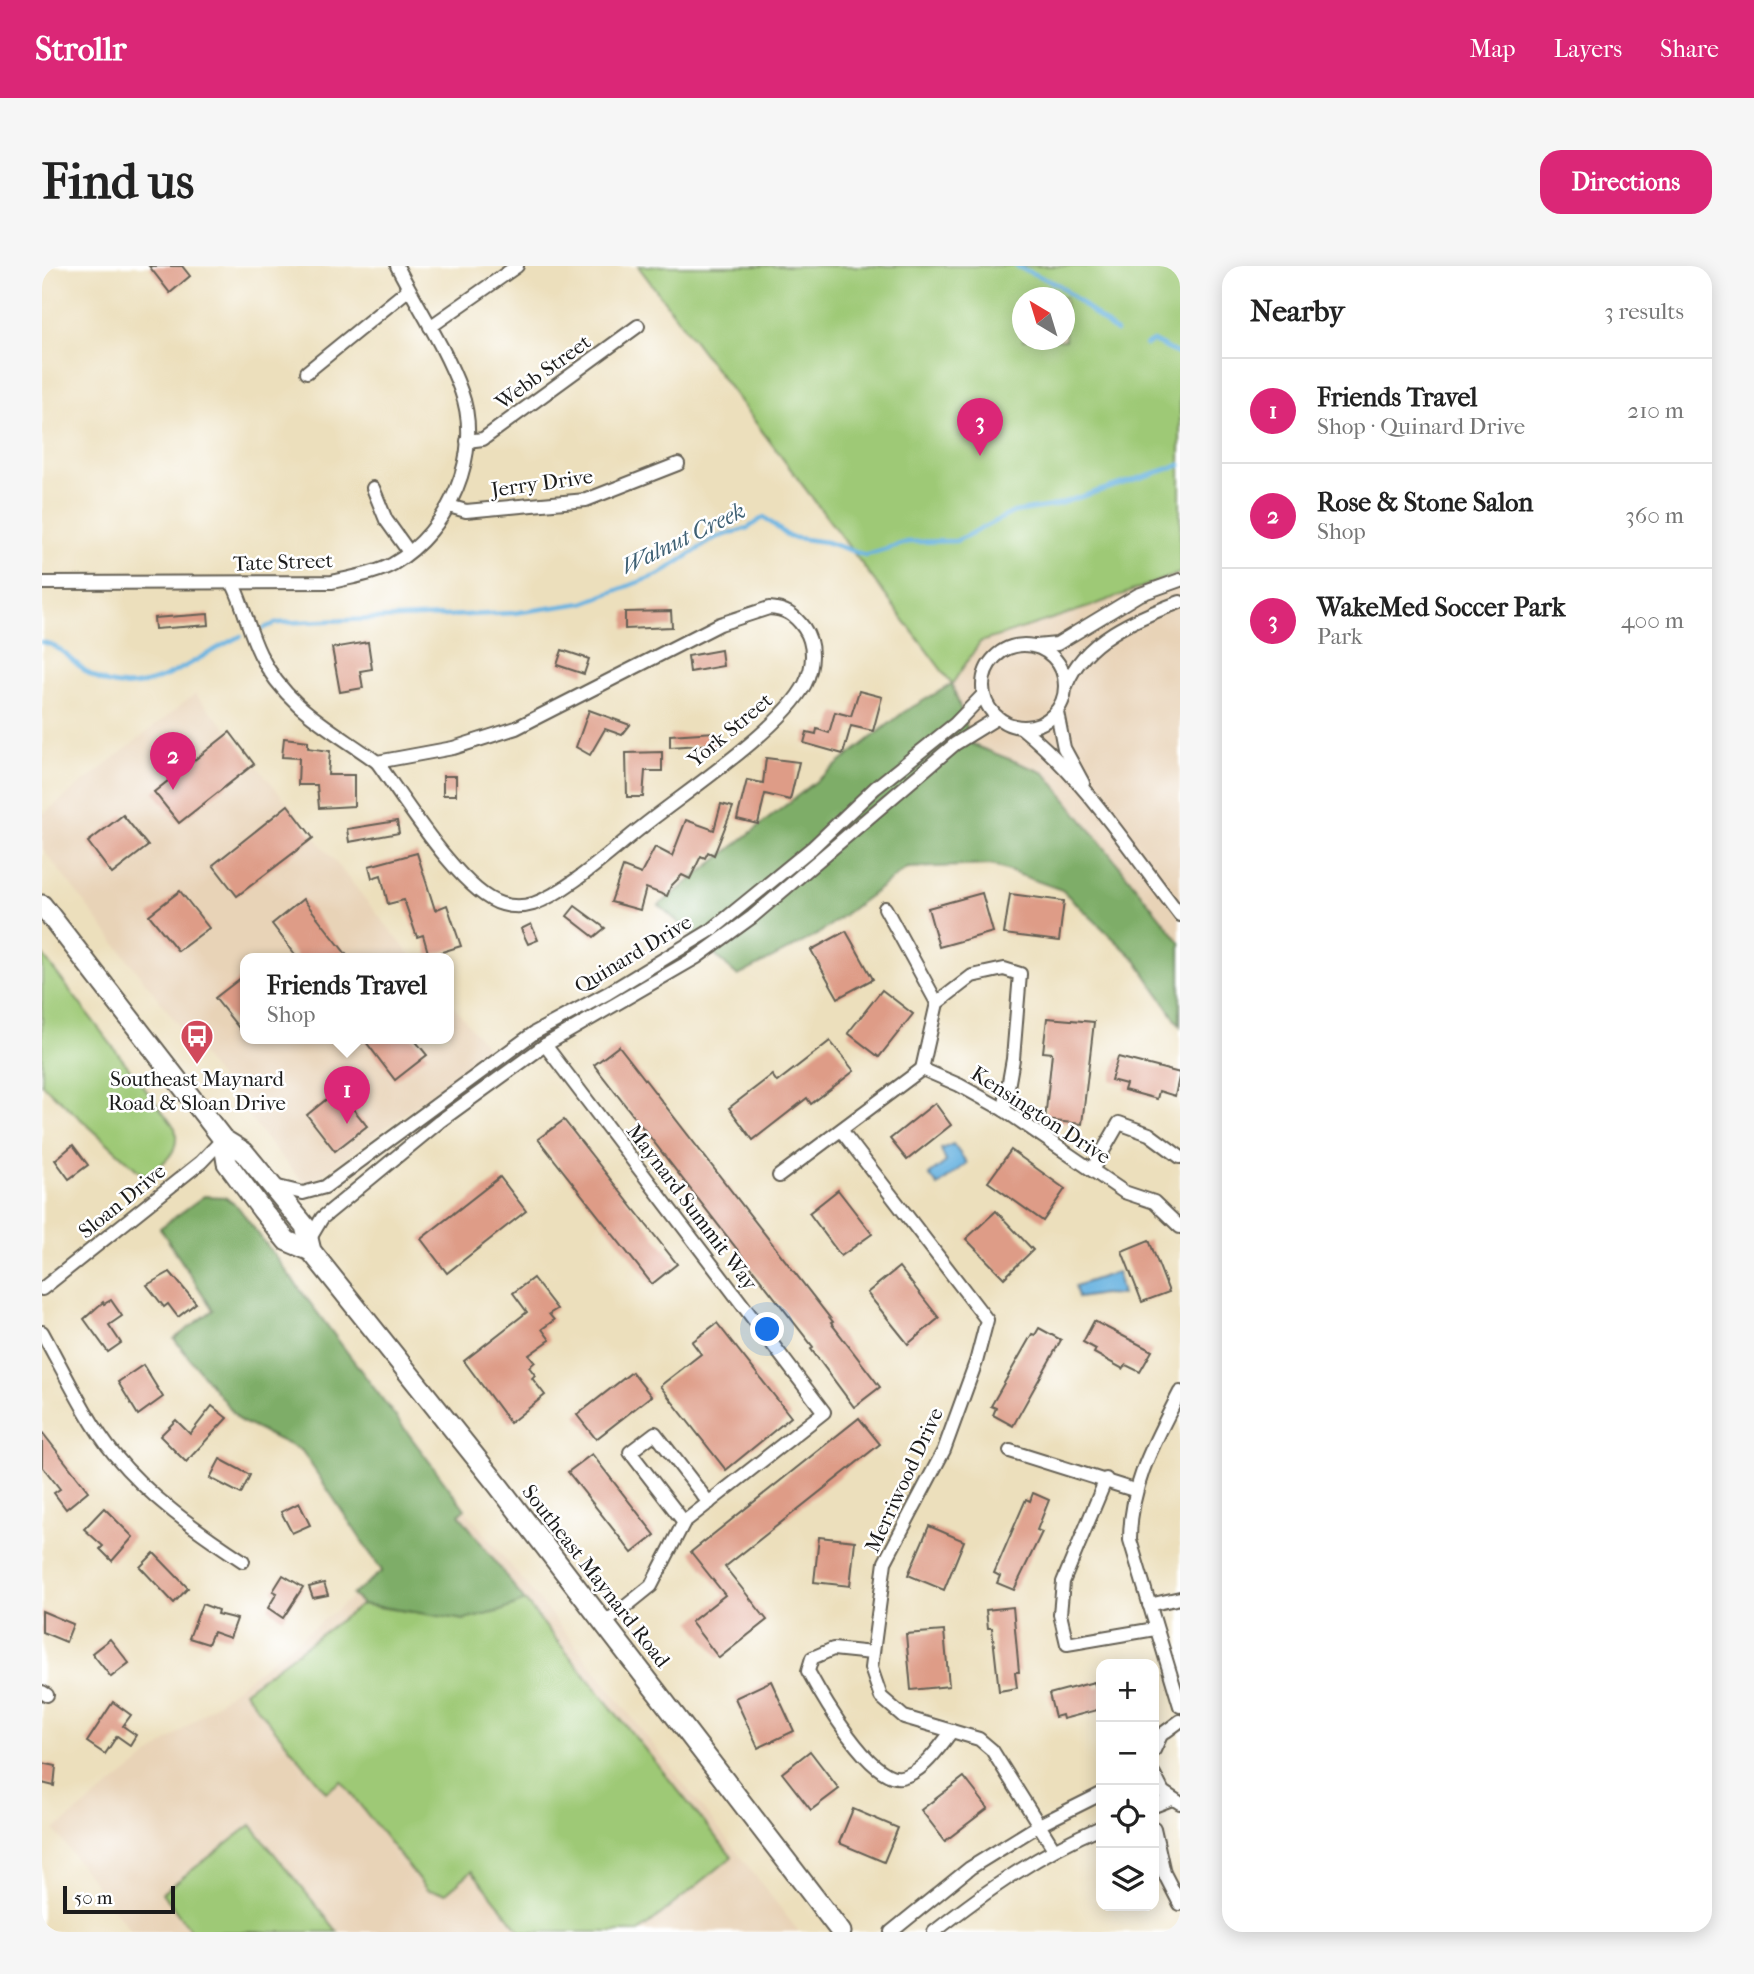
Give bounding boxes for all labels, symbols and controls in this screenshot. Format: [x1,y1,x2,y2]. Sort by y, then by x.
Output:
text: Strollr [35,30,126,69]
text: Map [1470,35,1516,63]
text: Layers [1554,35,1622,63]
text: Share [1660,35,1719,63]
button: Directions [1540,150,1712,214]
text: Find us [42,153,194,211]
north arrow [1012,287,1075,350]
text: Nearby [1250,294,1345,329]
text: 3 results [1604,298,1684,325]
street label: Webb Street [490,329,596,415]
text: Friends Travel [1317,382,1477,413]
text: 1 [1269,397,1277,424]
text: 210 m [1627,397,1684,424]
pin: 3 [957,398,1003,456]
text: Shop · Quinard Drive [1317,413,1525,440]
street label: Jerry Drive [488,464,595,502]
text: Rose & Stone Salon [1317,487,1533,518]
water label: Walnut Creek [617,497,750,580]
text: 2 [1267,502,1279,529]
text: 360 m [1625,502,1684,529]
text: Shop [1317,518,1366,545]
street label: Tate Street [233,548,334,576]
text: WakeMed Soccer Park [1317,592,1565,623]
text: 3 [1268,607,1278,634]
text: 400 m [1621,607,1684,634]
text: Park [1317,623,1363,650]
street label: York Street [682,688,777,773]
pin: 2 [150,732,196,790]
street label: Quinard Drive [570,910,696,998]
popup [240,953,454,1044]
text: Friends Travel [267,970,427,1001]
text: Shop [267,1001,316,1028]
bus stop icon: Southeast Maynard Road & Sloan Drive [178,1017,216,1066]
street label: Kensington Drive [967,1061,1115,1169]
pin: 1 [324,1066,370,1124]
place label: Southeast Maynard Road & Sloan Drive [108,1067,286,1115]
street label: Maynard Summit Way [622,1119,763,1295]
street label: Sloan Drive [74,1159,170,1243]
your location [750,1312,784,1346]
street label: Merriwood Drive [860,1404,948,1556]
street label: Southeast Maynard Road [517,1480,675,1673]
map controls [1096,1659,1159,1911]
button: + [1096,1659,1159,1722]
button: − [1096,1722,1159,1785]
button: locate [1096,1785,1159,1848]
button: layers [1096,1848,1159,1911]
scale bar [63,1883,175,1915]
text: 50 m [74,1887,113,1909]

